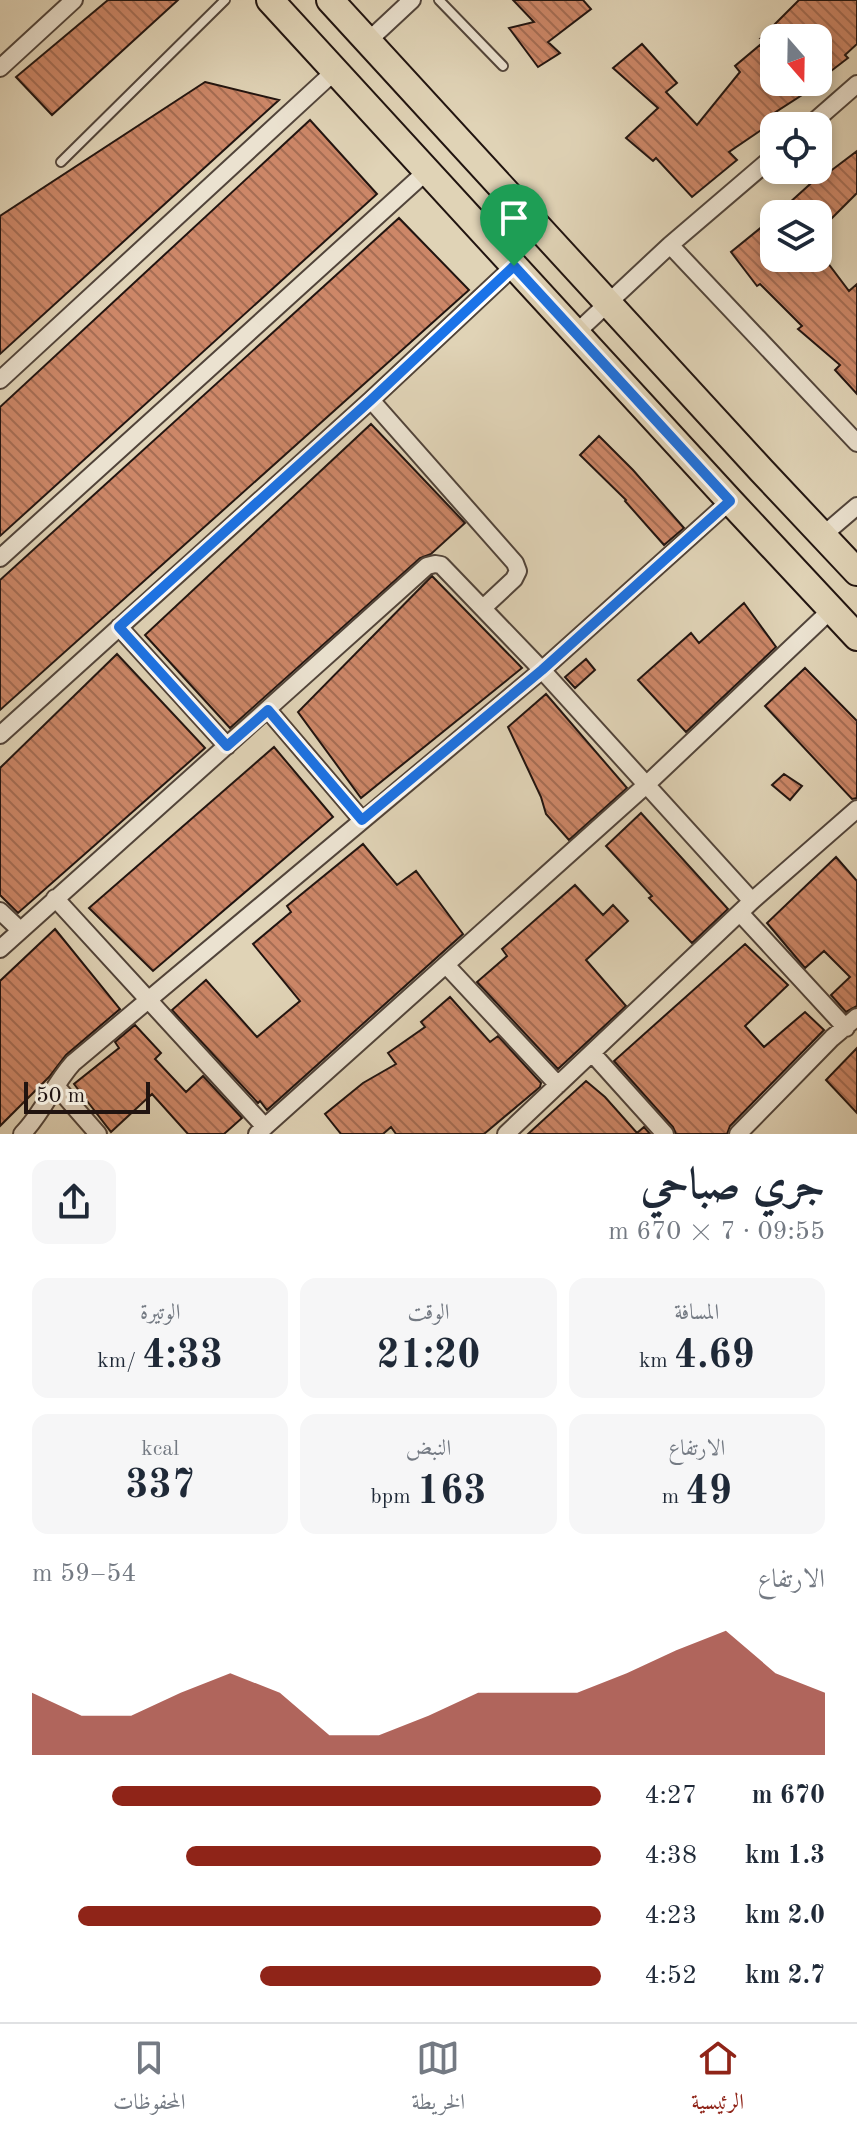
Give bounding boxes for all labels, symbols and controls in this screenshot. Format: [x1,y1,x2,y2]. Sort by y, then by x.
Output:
north arrow [760,24,832,96]
map controls [760,24,832,272]
button: locate [760,112,832,184]
pin [480,184,548,266]
icon: arrive [492,196,536,240]
button: layers [760,200,832,272]
scale bar [24,1078,150,1114]
text: 50 m [36,1085,85,1107]
button: share [32,1160,116,1244]
text: جري صباحي [641,1164,825,1208]
text: 09:55 · 7 × 670 m [608,1219,825,1245]
text: الوتيرة [140,1302,180,1324]
text: الوقت [407,1302,450,1324]
text: المسافة [674,1302,719,1324]
text: 4:33 [142,1337,223,1377]
text: 21:20 [377,1337,481,1377]
text: 4.69 [674,1337,755,1377]
text: /km [97,1350,142,1372]
text: km [639,1350,674,1372]
text: kcal [141,1438,179,1460]
text: النبض [406,1438,451,1460]
text: الارتفاع [668,1438,725,1460]
text: 337 [125,1467,195,1507]
text: 163 [417,1473,486,1513]
text: 49 [685,1473,732,1513]
text: bpm [371,1486,417,1508]
text: m [662,1486,685,1508]
text: 54–59 m [32,1561,136,1587]
text: الارتفاع [758,1567,825,1593]
text: 4:27 [644,1783,697,1809]
text: 670 m [752,1783,825,1809]
text: 4:38 [644,1843,697,1869]
text: 1.3 km [745,1843,825,1869]
text: 4:23 [644,1903,697,1929]
text: 2.0 km [745,1903,825,1929]
text: 4:52 [644,1963,697,1989]
text: 2.7 km [745,1963,825,1989]
tab: المحفوظات [113,2036,186,2123]
tab: الخريطة [412,2036,465,2123]
tab: الرئيسية [691,2036,744,2123]

